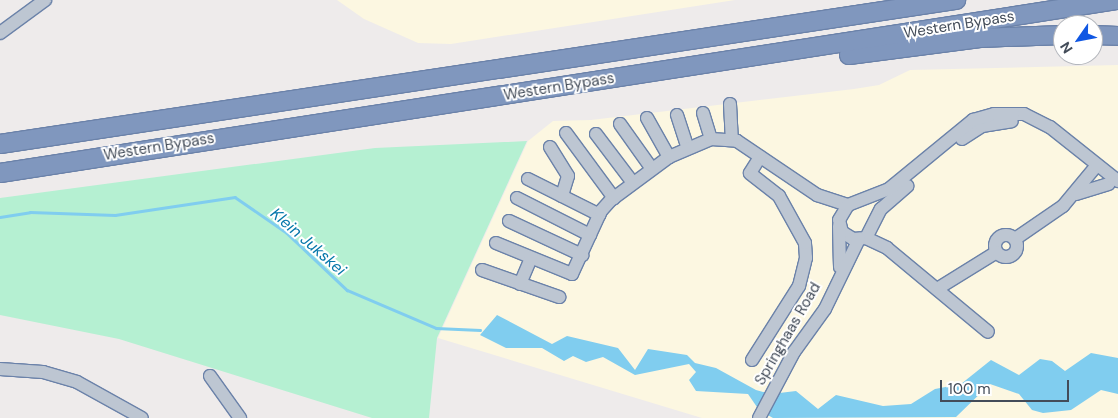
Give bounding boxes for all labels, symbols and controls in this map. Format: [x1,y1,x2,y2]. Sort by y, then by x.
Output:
street label: Western Bypass [902,7,1016,43]
north arrow [1053,15,1103,65]
text: N [1056,38,1077,57]
street label: Western Bypass [502,69,616,105]
street label: Western Bypass [102,129,216,165]
water label: Klein Jukskei [266,204,350,280]
street label: Springhaas Road [751,279,825,389]
scale bar [943,370,1072,402]
text: 100 m [948,379,991,399]

